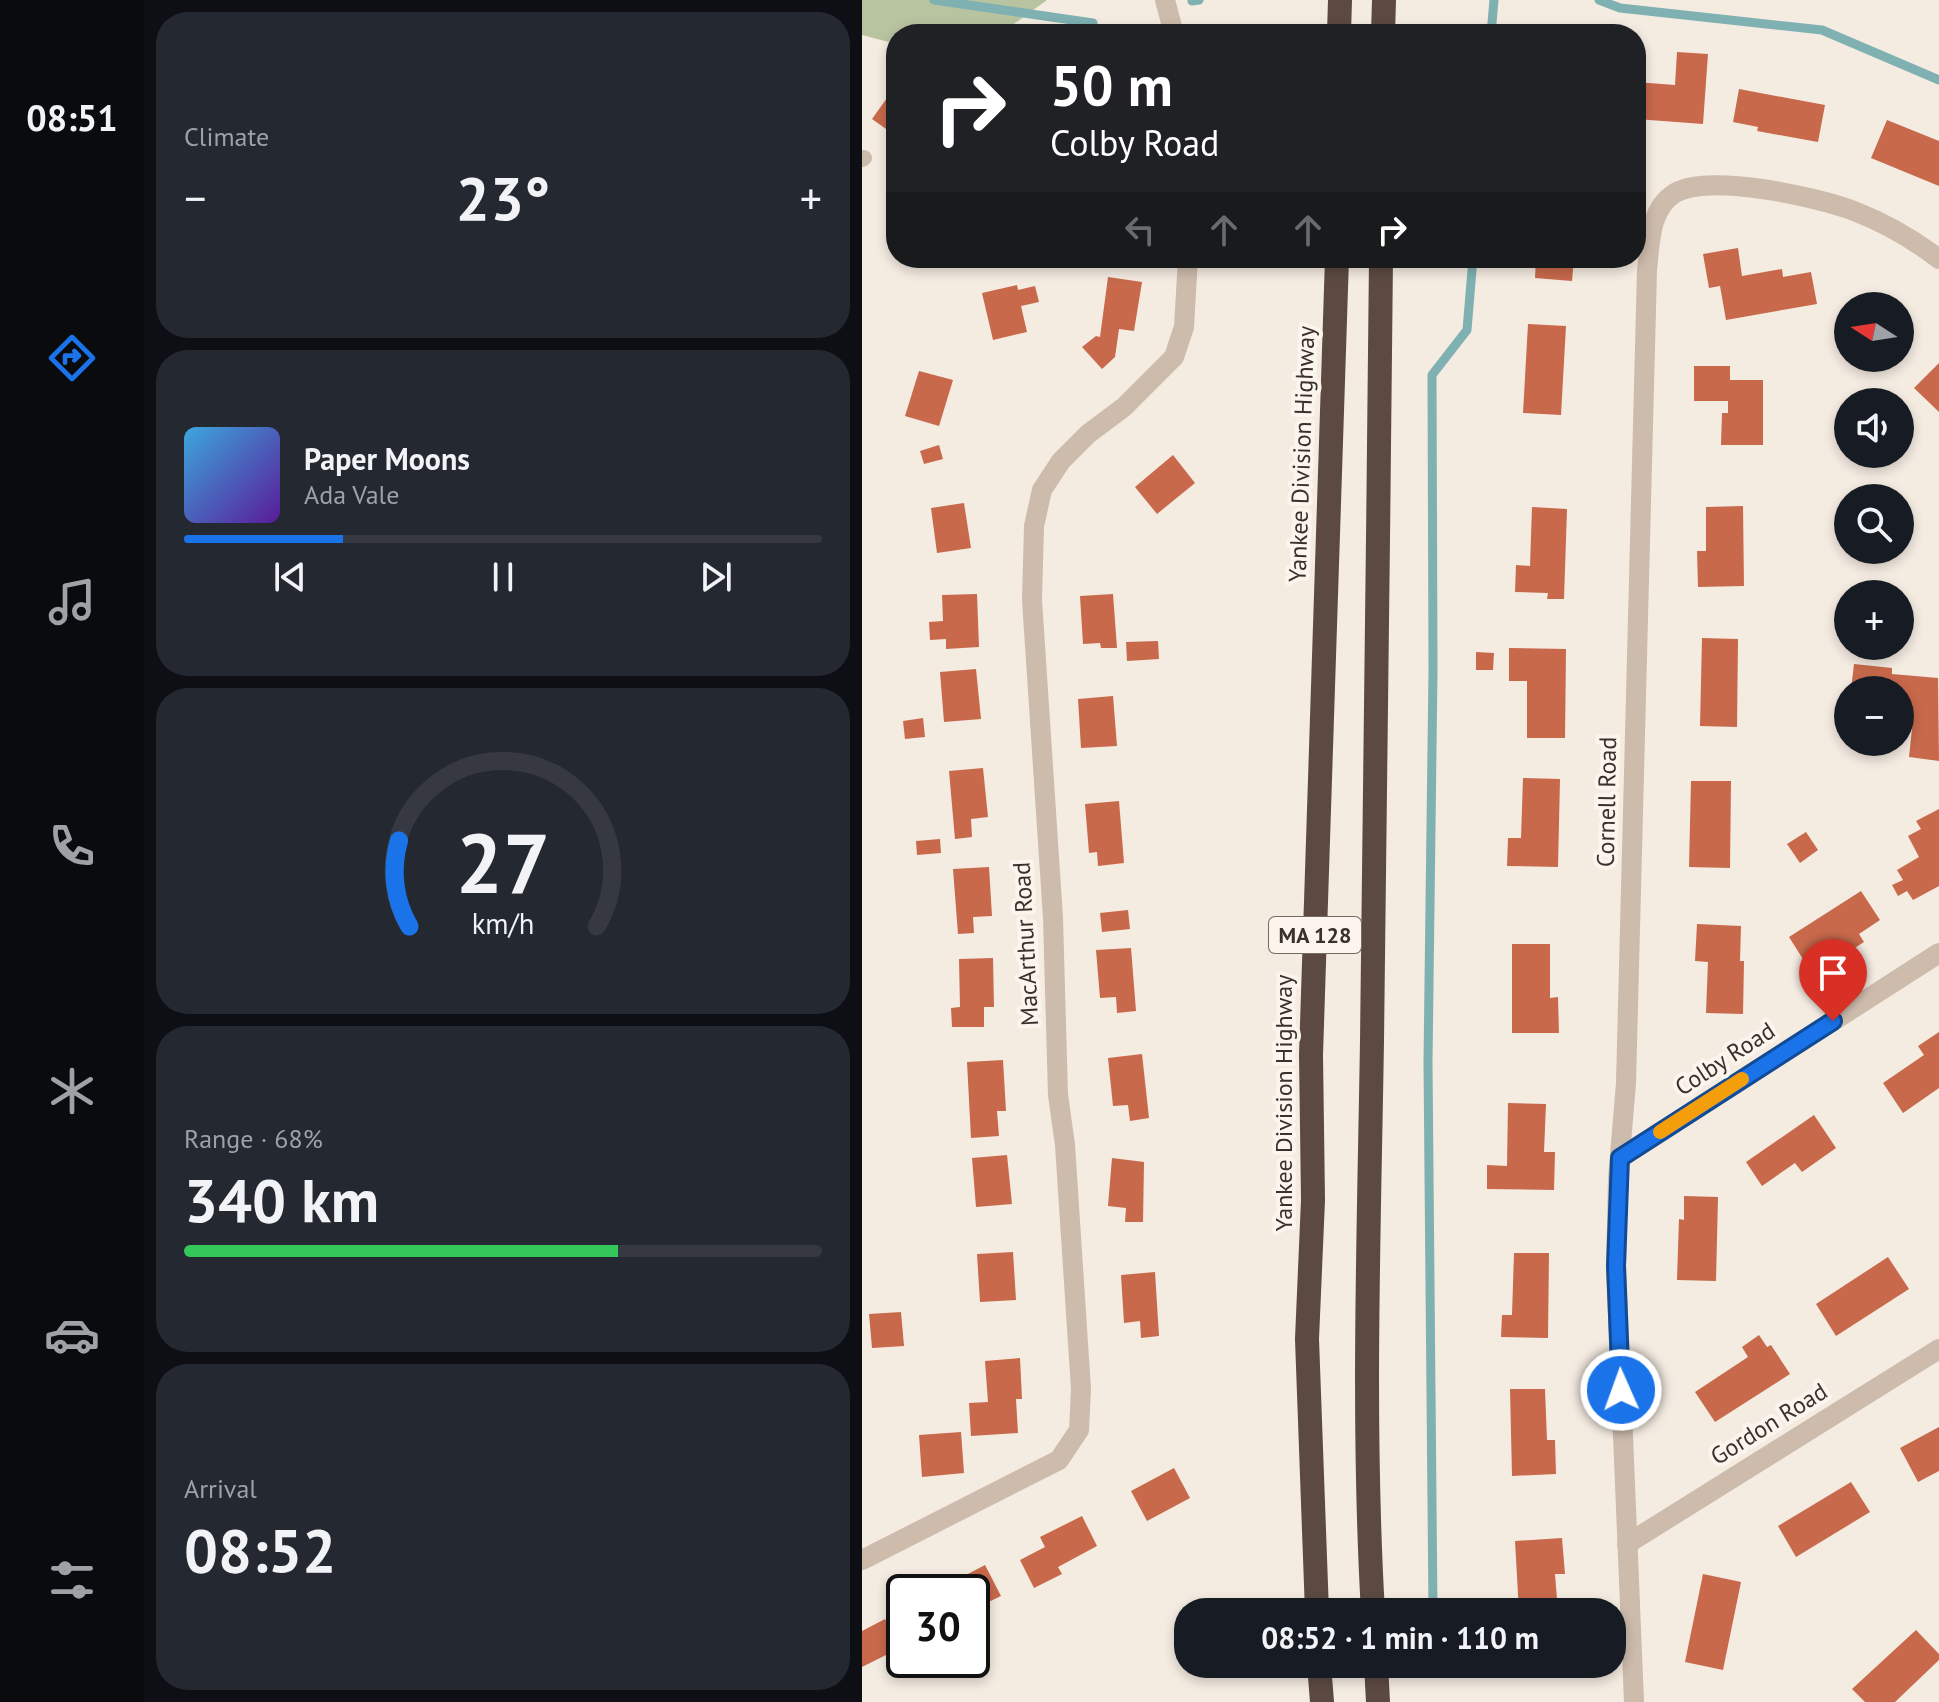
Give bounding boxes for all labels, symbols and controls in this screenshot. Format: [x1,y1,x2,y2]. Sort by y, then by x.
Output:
text: 50 m [1050,49,1173,121]
icon: right [918,56,1022,160]
text: 08:51 [26,94,118,141]
text: Colby Road [1050,119,1219,166]
text: Climate [184,120,269,153]
text: 23° [456,159,550,237]
text: − [184,169,206,226]
text: + [800,169,822,226]
icon: left [1118,208,1162,252]
icon: ahead [1202,208,1246,252]
icon: ahead [1286,208,1330,252]
icon: right [1370,208,1414,252]
north arrow [1834,292,1914,372]
map controls [1834,292,1914,756]
street label: Yankee Division Highway [1282,325,1321,583]
icon: directions [44,330,100,386]
button: sound [1834,388,1914,468]
text: Paper Moons [304,439,470,478]
text: Ada Vale [304,478,399,511]
button: search [1834,484,1914,564]
icon: previous [268,555,312,599]
icon: pause [481,555,525,599]
icon: next [694,555,738,599]
icon: music [44,574,100,630]
button: + [1834,580,1914,660]
button: − [1834,676,1914,756]
street label: Cornell Road [1590,737,1623,867]
text: 27 [456,808,550,916]
icon: phone [44,818,100,874]
street label: MacArthur Road [1006,861,1045,1027]
text: km/h [472,905,534,942]
road number: MA 128 [1269,917,1361,953]
pin [1799,939,1867,1021]
icon: arrive [1811,951,1855,995]
street label: Yankee Division Highway [1268,975,1299,1231]
street label: Colby Road [1669,1015,1781,1102]
icon: climate [44,1063,100,1119]
text: Range · 68% [184,1122,323,1155]
text: 340 km [184,1161,379,1239]
icon: car [44,1307,100,1363]
position arrow [1579,1348,1663,1432]
street label: Gordon Road [1705,1375,1833,1472]
text: Arrival [184,1472,257,1505]
text: 08:52 [184,1511,336,1589]
icon: filters [44,1552,100,1608]
speed limit sign: 30 [886,1574,990,1678]
text: 08:52 · 1 min · 110 m [1261,1618,1539,1657]

